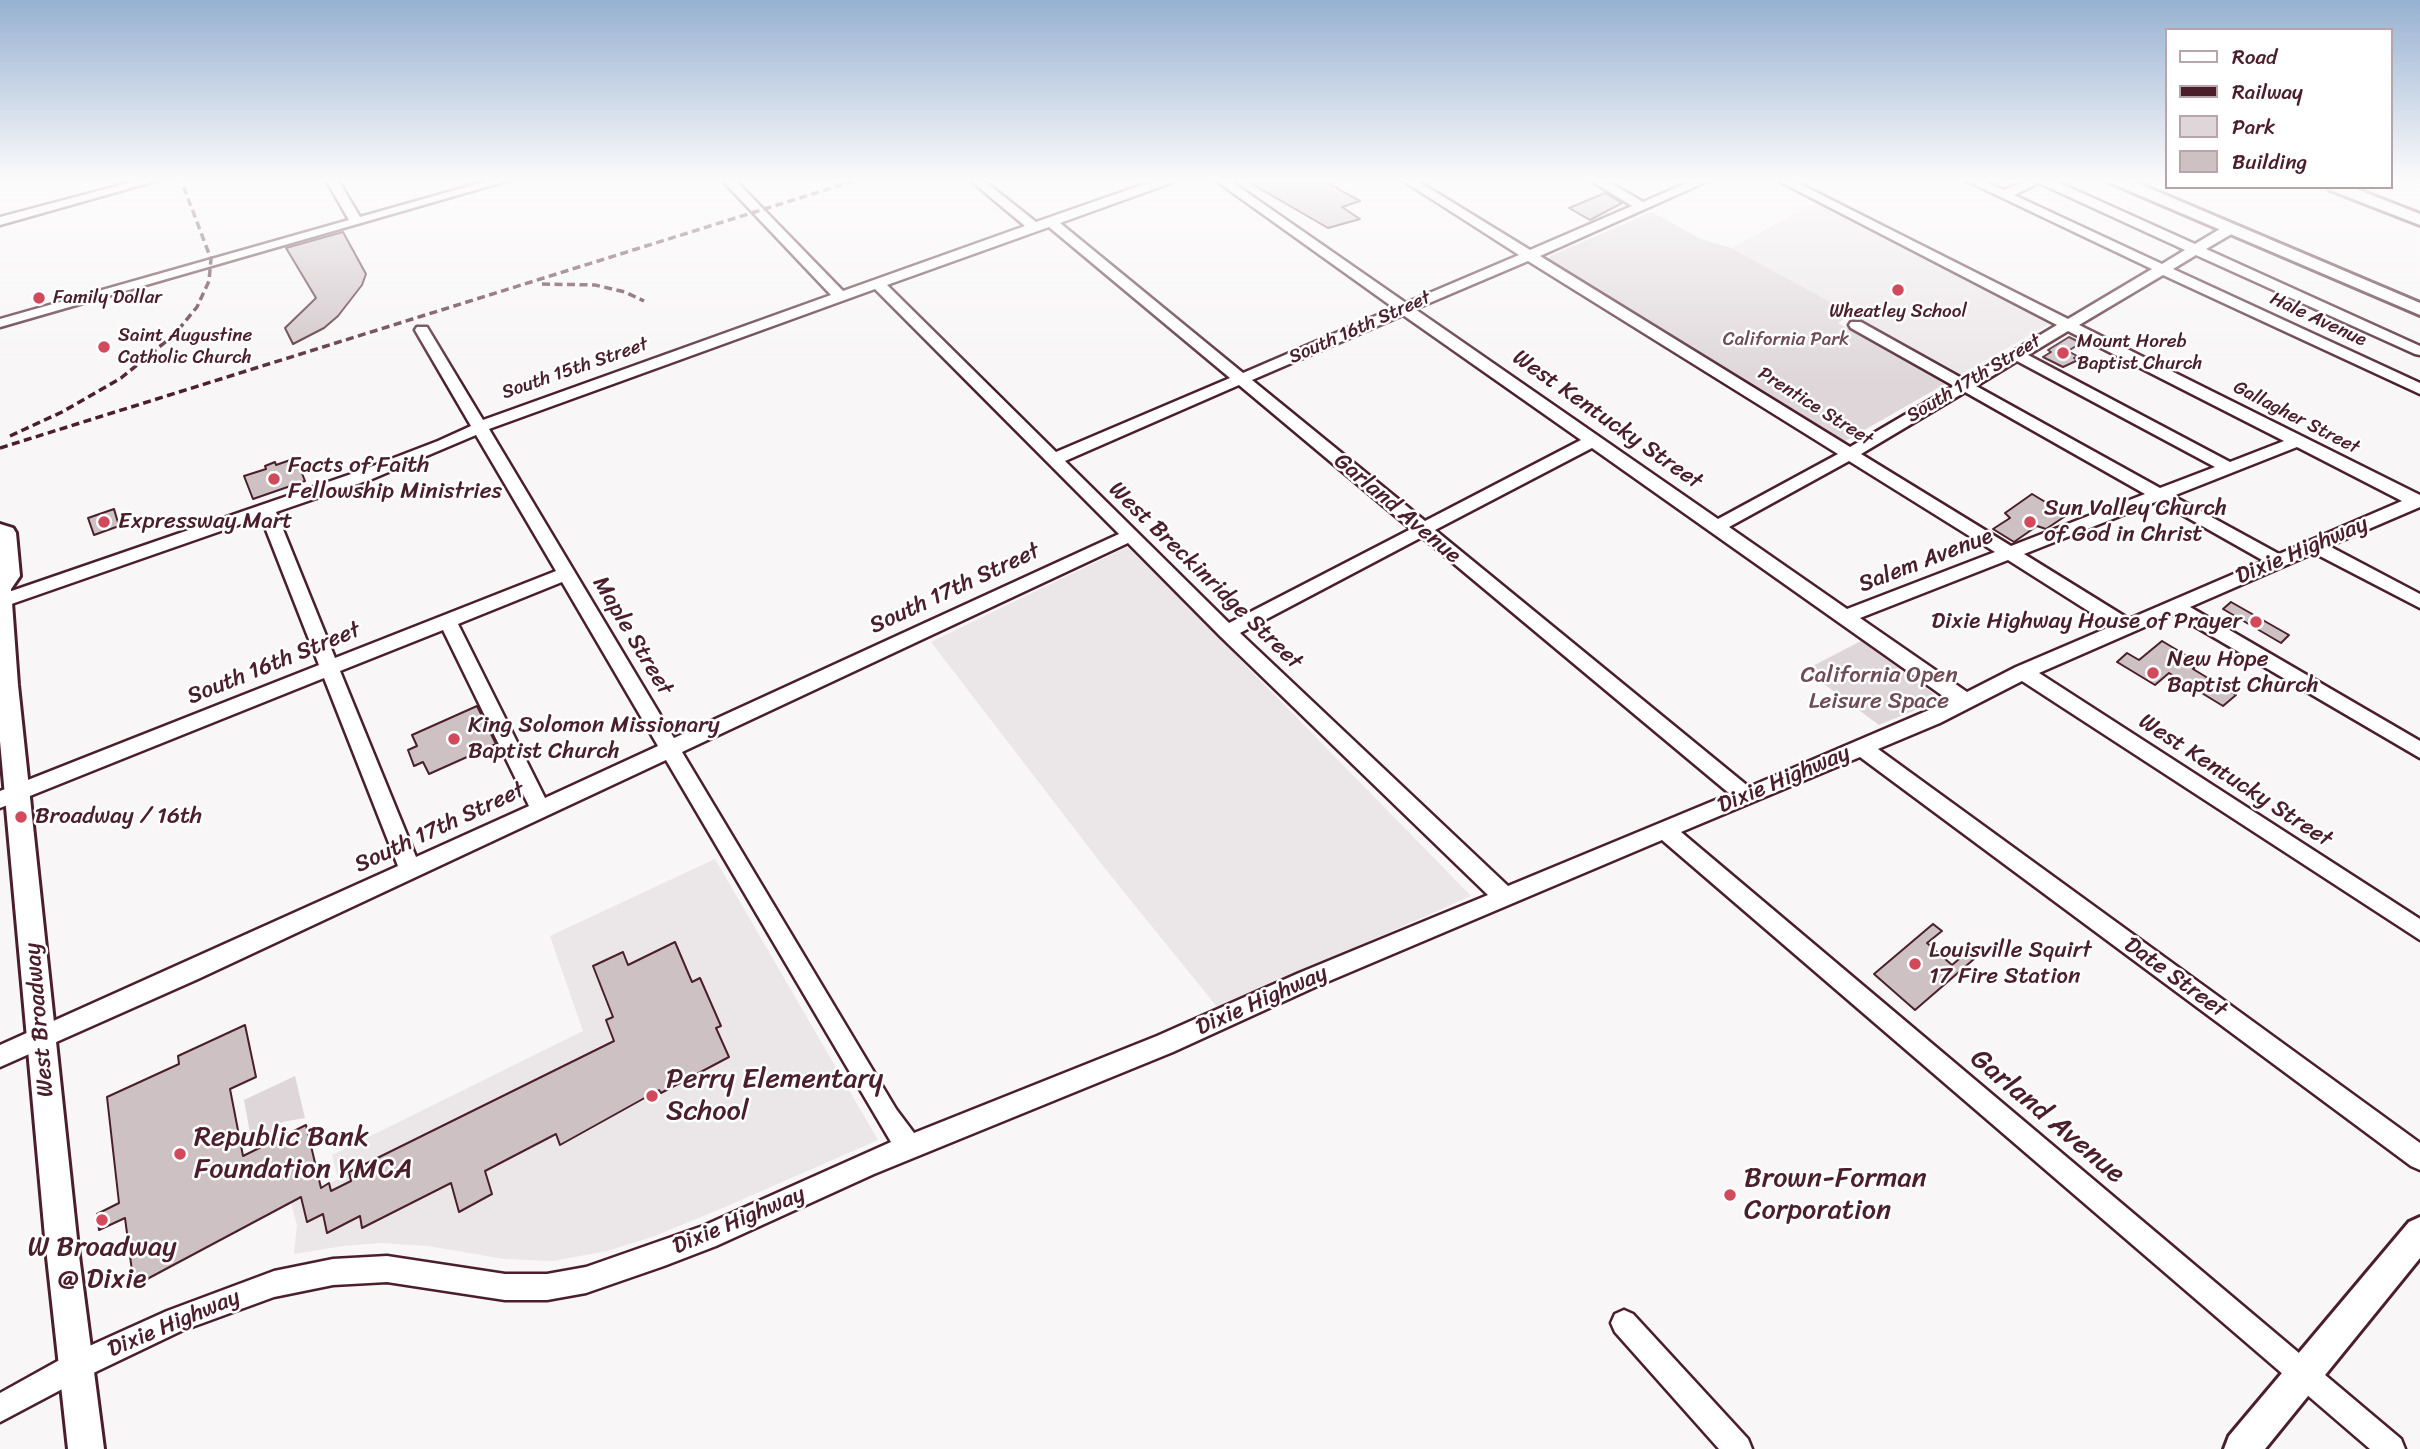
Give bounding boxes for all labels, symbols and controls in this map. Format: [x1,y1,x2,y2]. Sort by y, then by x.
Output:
legend [2164,28,2392,189]
text: Road [2232,38,2277,76]
text: Railway [2232,73,2303,111]
text: Park [2232,108,2275,146]
text: Building [2232,143,2307,181]
marker: Wheatley School [1890,282,1906,298]
place label: Family Dollar [53,287,162,309]
street label: South 16th Street [1286,287,1434,369]
street label: Hale Avenue [2266,288,2370,352]
marker: Family Dollar [31,290,47,306]
place label: Wheatley School [1829,301,1967,323]
place label: Saint Augustine Catholic Church [118,325,252,369]
park label: California Park [1723,329,1849,351]
street label: South 17th Street [1903,330,2045,428]
place label: Mount Horeb Baptist Church [2077,331,2202,375]
street label: South 15th Street [499,333,651,405]
marker: Saint Augustine Catholic Church [96,339,112,355]
street label: West Kentucky Street [1507,344,1707,496]
marker: Mount Horeb Baptist Church [2055,345,2071,361]
street label: Prentice Street [1753,363,1877,451]
street label: Gallagher Street [2229,376,2363,460]
street label: Garland Avenue [1328,448,1466,570]
place label: Facts of Faith Fellowship Ministries [288,452,502,506]
marker: Facts of Faith Fellowship Ministries [266,471,282,487]
street label: West Breckinridge Street [1102,476,1308,676]
place label: Sun Valley Church of God in Christ [2044,495,2227,549]
place label: Expressway Mart [118,508,292,536]
street label: Dixie Highway [2232,511,2372,591]
marker: Expressway Mart [96,514,112,530]
marker: Sun Valley Church of God in Christ [2022,514,2038,530]
street label: Salem Avenue [1855,523,1997,599]
street label: South 17th Street [866,538,1044,640]
street label: Maple Street [586,572,678,700]
place label: Dixie Highway House of Prayer [1931,608,2242,636]
marker: Dixie Highway House of Prayer [2248,614,2264,630]
street label: South 16th Street [183,617,365,711]
place label: New Hope Baptist Church [2167,646,2319,700]
park label: California Open Leisure Space [1800,662,1958,716]
marker: New Hope Baptist Church [2145,665,2161,681]
street label: West Kentucky Street [2133,708,2337,854]
place label: King Solomon Missionary Baptist Church [468,712,720,766]
marker: King Solomon Missionary Baptist Church [446,731,462,747]
street label: Dixie Highway [1714,740,1854,820]
street label: South 17th Street [351,777,529,879]
place label: Broadway / 16th [35,803,202,831]
marker: Broadway / 16th [13,809,29,825]
street label: Date Street [2118,932,2232,1024]
place label: Louisville Squirt 17 Fire Station [1929,937,2092,991]
street label: West Broadway [20,942,60,1098]
marker: Louisville Squirt 17 Fire Station [1907,956,1923,972]
street label: Dixie Highway [1192,960,1332,1042]
street label: Garland Avenue [1963,1043,2131,1191]
place label: Perry Elementary School [666,1063,883,1129]
marker: Perry Elementary School [644,1088,660,1104]
place label: Republic Bank Foundation YMCA [194,1121,413,1187]
marker: Republic Bank Foundation YMCA [172,1146,188,1162]
place label: Brown-Forman Corporation [1744,1162,1927,1228]
street label: Dixie Highway [669,1181,809,1261]
marker: Brown-Forman Corporation [1722,1187,1738,1203]
marker: W Broadway @ Dixie [94,1212,110,1228]
place label: W Broadway @ Dixie [28,1231,176,1297]
street label: Dixie Highway [104,1284,244,1364]

